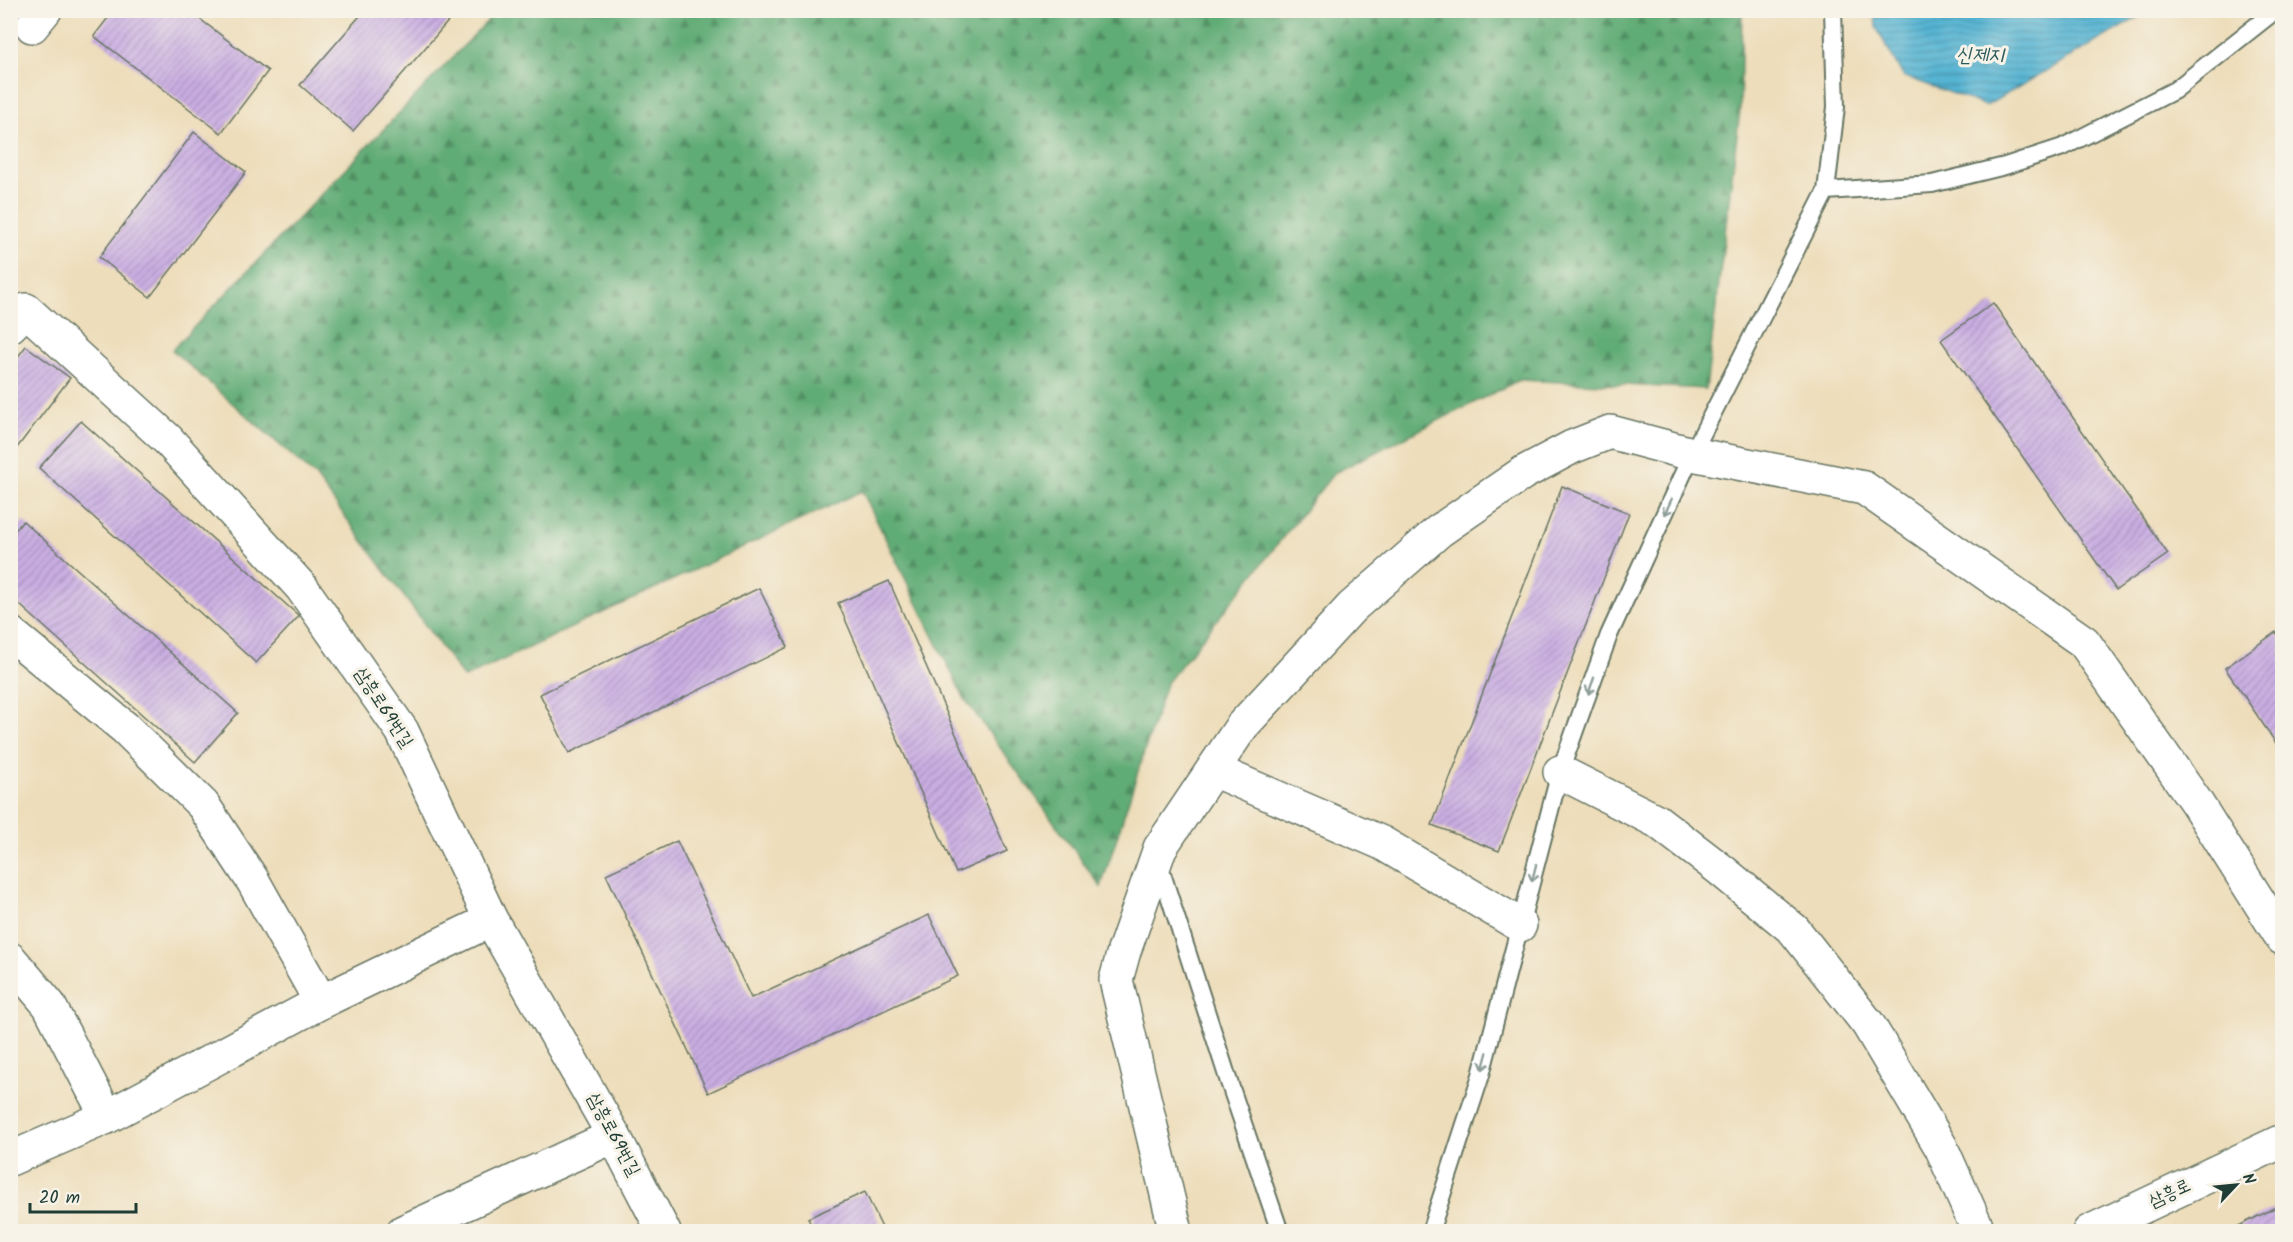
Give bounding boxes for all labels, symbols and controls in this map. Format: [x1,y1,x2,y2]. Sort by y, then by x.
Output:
water label: 신제지 [1956,40,2006,72]
one-way arrow [1662,498,1673,516]
street label: 삼흥로69번길 [346,662,420,755]
one-way arrow [1584,676,1595,695]
one-way arrow [1528,863,1539,882]
one-way arrow [1478,1051,1490,1070]
street label: 삼흥로69번길 [579,1088,647,1183]
north arrow [2206,1155,2266,1215]
text: N [2235,1169,2262,1189]
street label: 삼흥로 [2144,1172,2196,1216]
scale bar [30,1176,136,1214]
text: 20 m [39,1184,80,1213]

